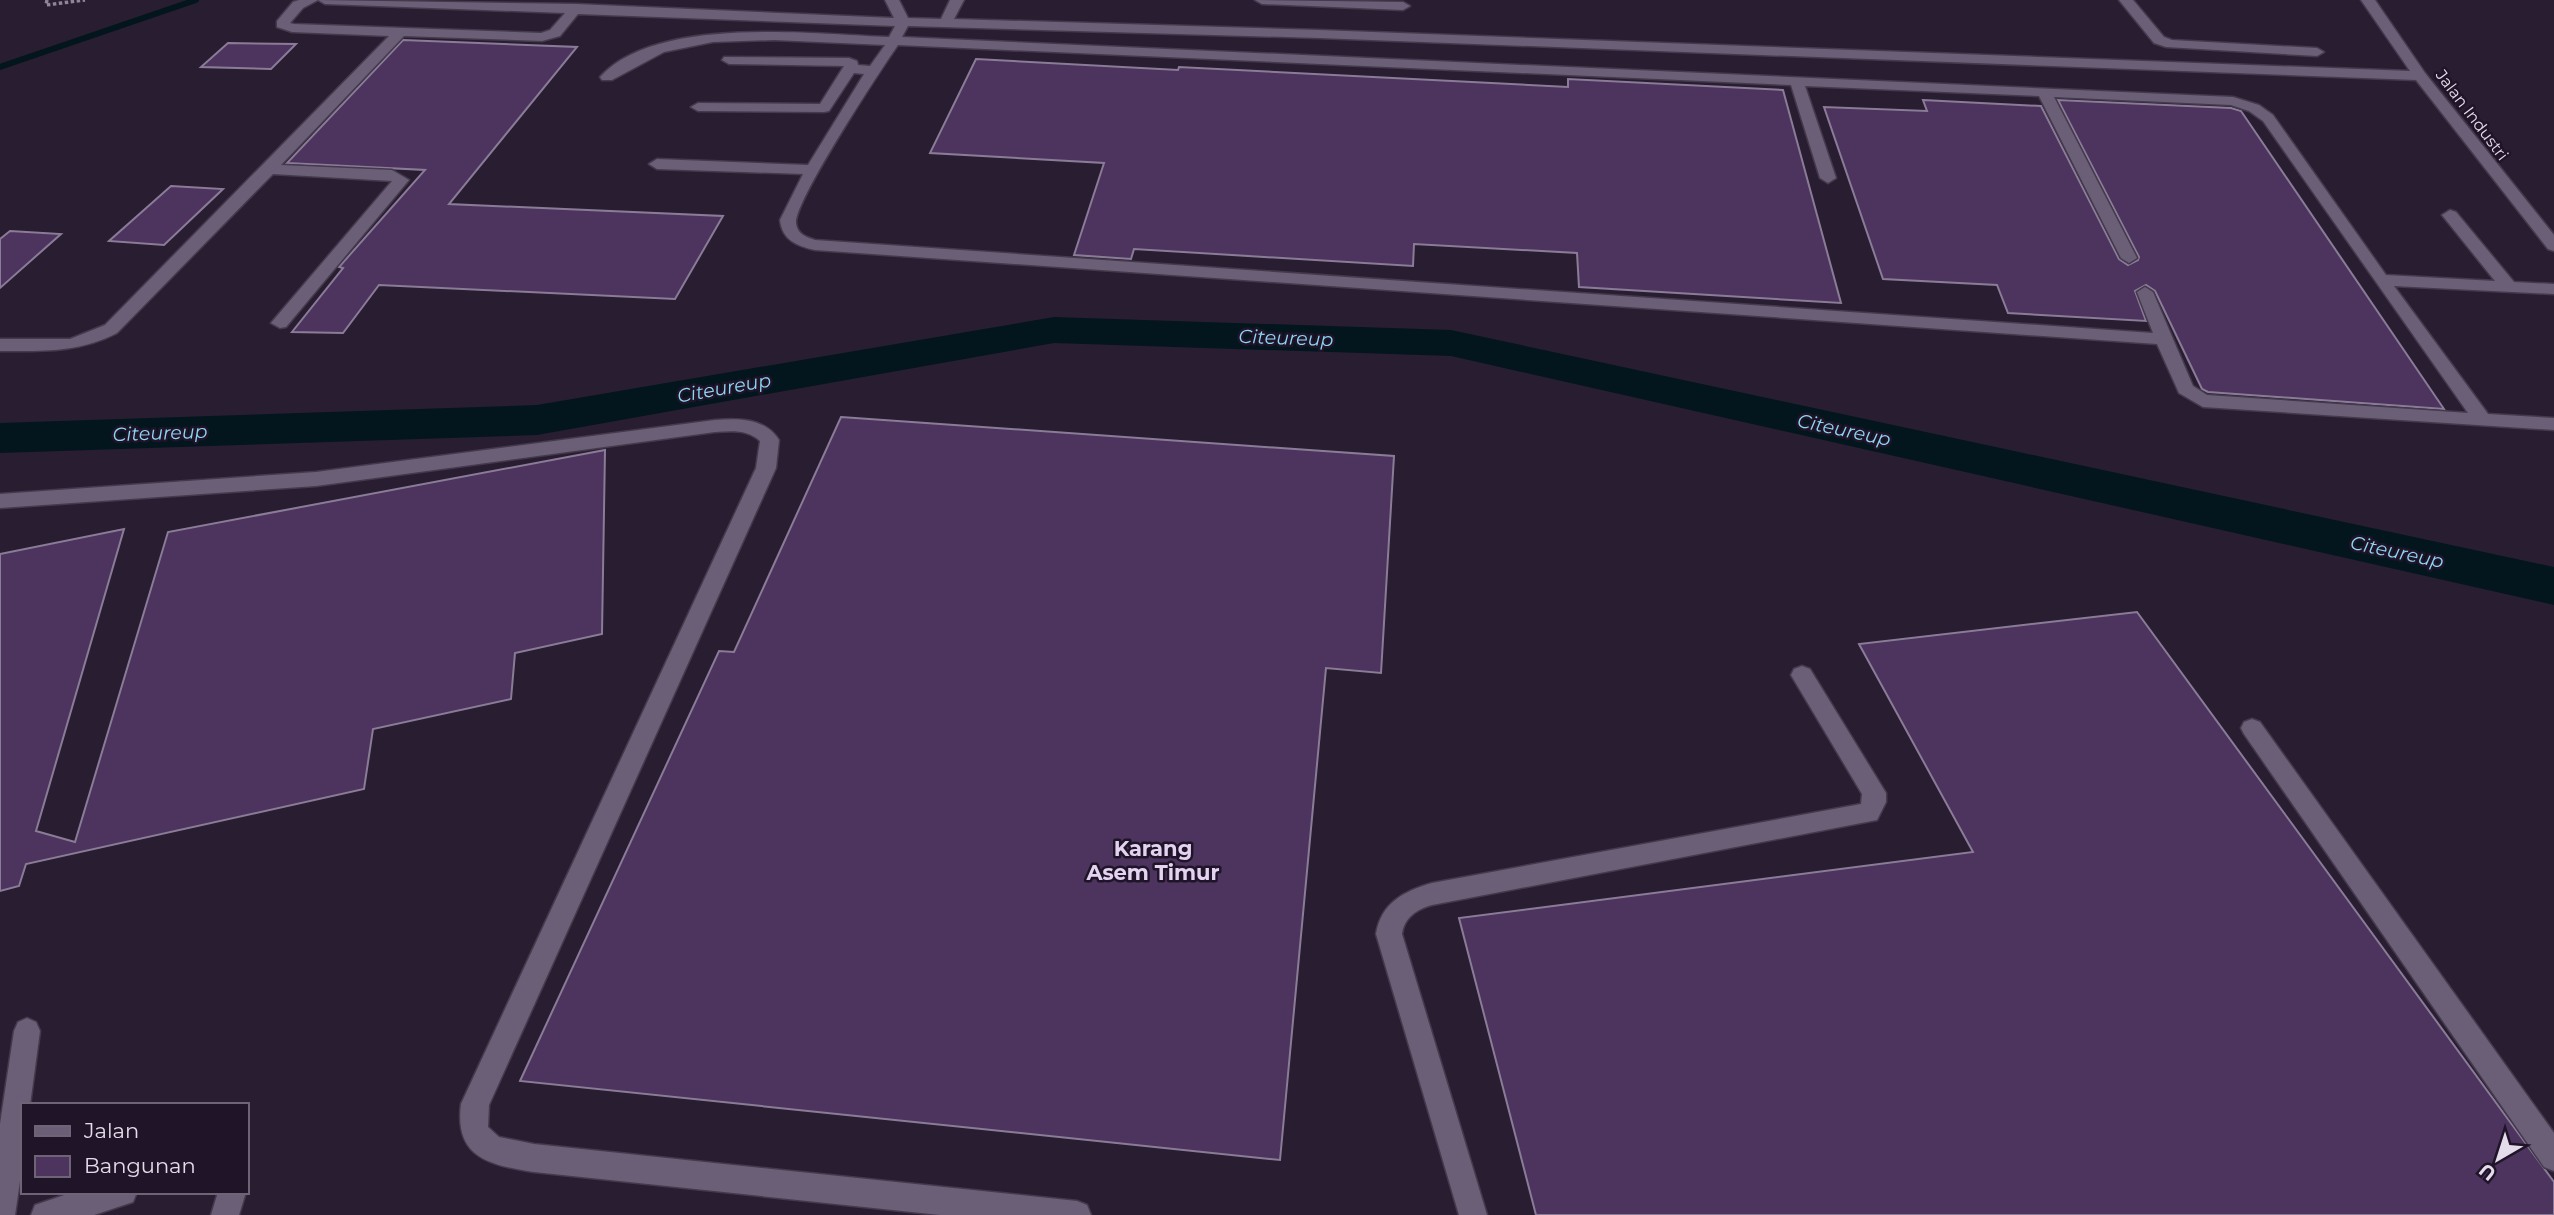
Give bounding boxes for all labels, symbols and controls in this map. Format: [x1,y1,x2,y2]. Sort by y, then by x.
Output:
street label: Jalan Industri [2431,65,2512,164]
water label: Citeureup [1238,325,1334,351]
water label: Citeureup [675,368,773,408]
water label: Citeureup [1795,409,1893,451]
water label: Citeureup [112,420,208,446]
water label: Citeureup [2348,531,2446,573]
district label: Karang Asem Timur [1085,836,1220,885]
legend [21,1103,248,1194]
text: Jalan [83,1118,139,1143]
north arrow [2463,1124,2533,1194]
text: Bangunan [84,1153,196,1178]
text: U [2475,1158,2501,1185]

